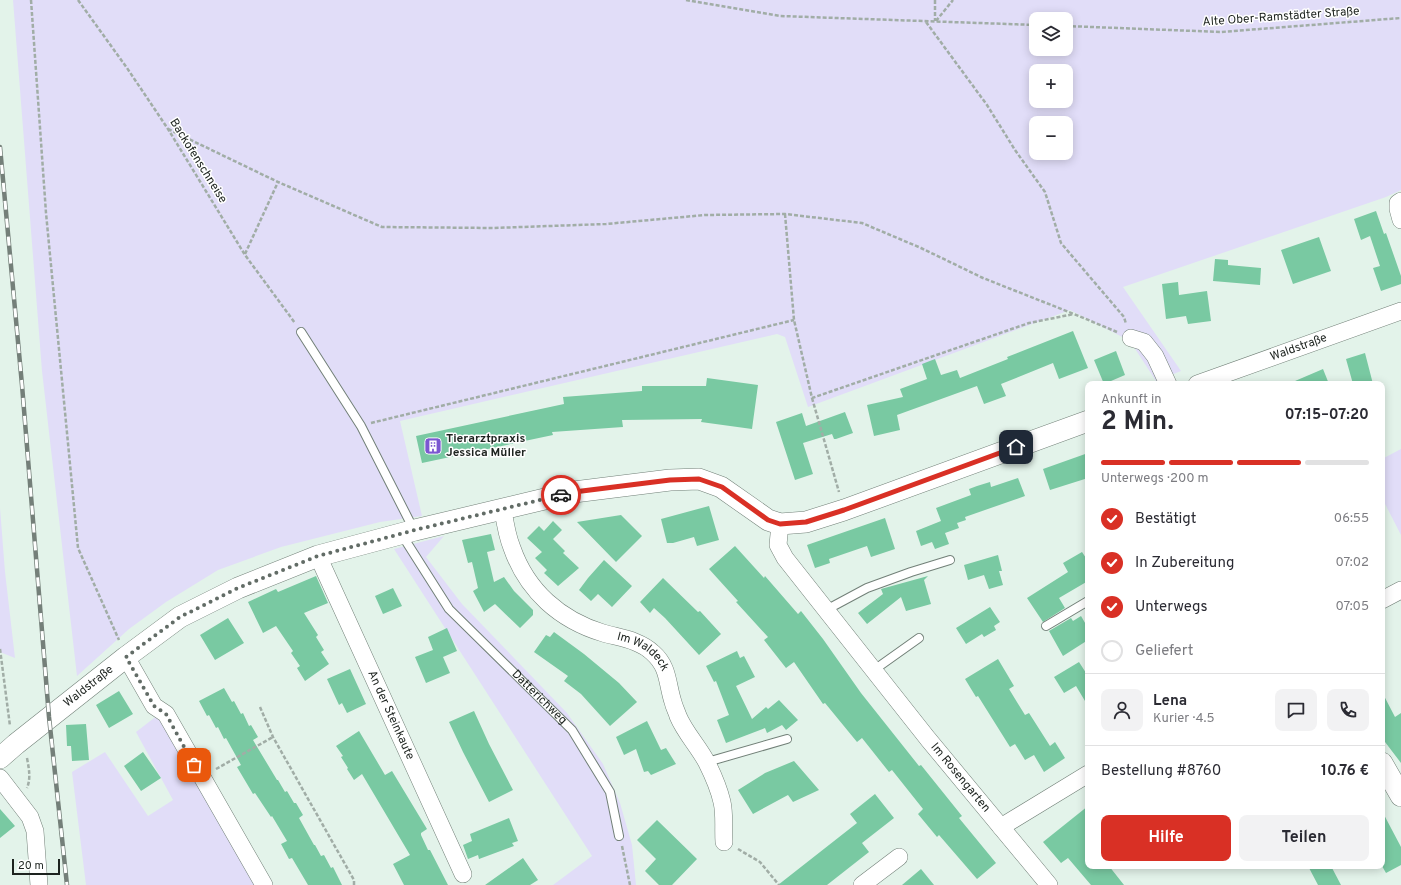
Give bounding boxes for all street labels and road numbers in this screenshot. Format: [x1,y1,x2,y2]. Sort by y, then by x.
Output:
street label: Alte Ober-Ramstädter Straße [1202,4,1360,30]
street label: Backofenschneise [166,116,230,206]
street label: Waldstraße [1268,330,1329,365]
street label: Im Waldeck [615,629,672,674]
street label: Waldstraße [60,662,117,711]
street label: Datterichweg [508,667,570,728]
street label: An der Steinkaute [363,668,418,762]
street label: Im Rosengarten [927,740,994,816]

